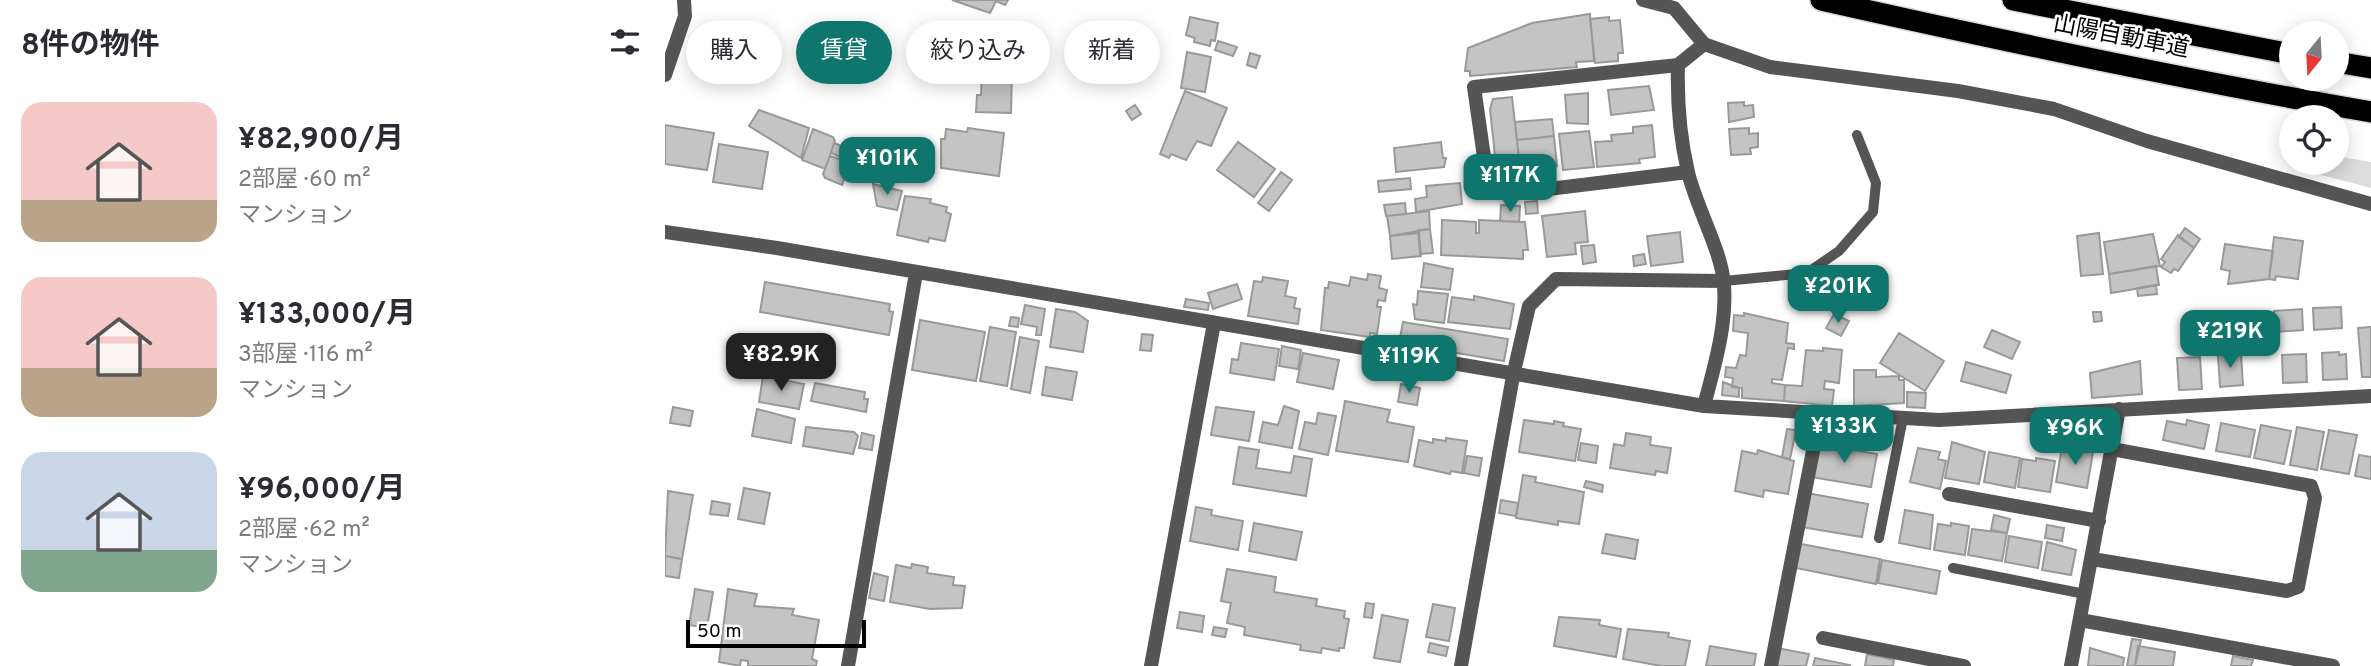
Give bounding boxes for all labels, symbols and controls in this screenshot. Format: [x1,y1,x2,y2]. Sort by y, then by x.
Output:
street label: 山陽自動車道 [2051,11,2191,65]
chip: 購入 [686,21,782,84]
chip: 賃貸 [796,21,892,84]
chip: 絞り込み [906,21,1050,84]
chip: 新着 [1064,21,1160,84]
north arrow [2279,21,2349,91]
map controls [2279,21,2349,175]
icon: filters [606,23,644,61]
text: 8件の物件 [21,28,160,65]
button: locate [2279,105,2349,175]
text: ¥82,900/月 [238,122,404,159]
icon: home [77,130,161,214]
pin: ¥101K [838,138,936,197]
text: ¥101K [855,145,919,174]
pin: ¥117K [1461,154,1559,214]
text: ¥117K [1480,162,1540,191]
text: 2部屋 · 60 m² [238,166,371,195]
text: マンション [238,202,353,231]
pin: ¥201K [1789,266,1887,325]
text: ¥201K [1804,273,1872,302]
text: ¥133,000/月 [238,297,416,334]
icon: home [77,305,161,389]
pin: ¥219K [2181,310,2279,370]
text: ¥219K [2196,318,2264,347]
pin: ¥82.9K [724,334,838,393]
pin: ¥119K [1360,336,1458,395]
text: 3部屋 · 116 m² [238,341,373,370]
text: ¥82.9K [742,341,820,370]
text: ¥119K [1378,343,1440,372]
text: マンション [238,377,353,406]
pin: ¥133K [1795,406,1893,465]
pin: ¥96K [2034,407,2116,467]
text: ¥133K [1811,413,1877,442]
text: ¥96K [2046,415,2104,444]
text: ¥96,000/月 [238,472,406,509]
icon: home [77,480,161,564]
text: 2部屋 · 62 m² [238,516,370,545]
text: マンション [238,552,353,581]
scale bar [686,617,866,649]
text: 50 m [697,620,742,644]

